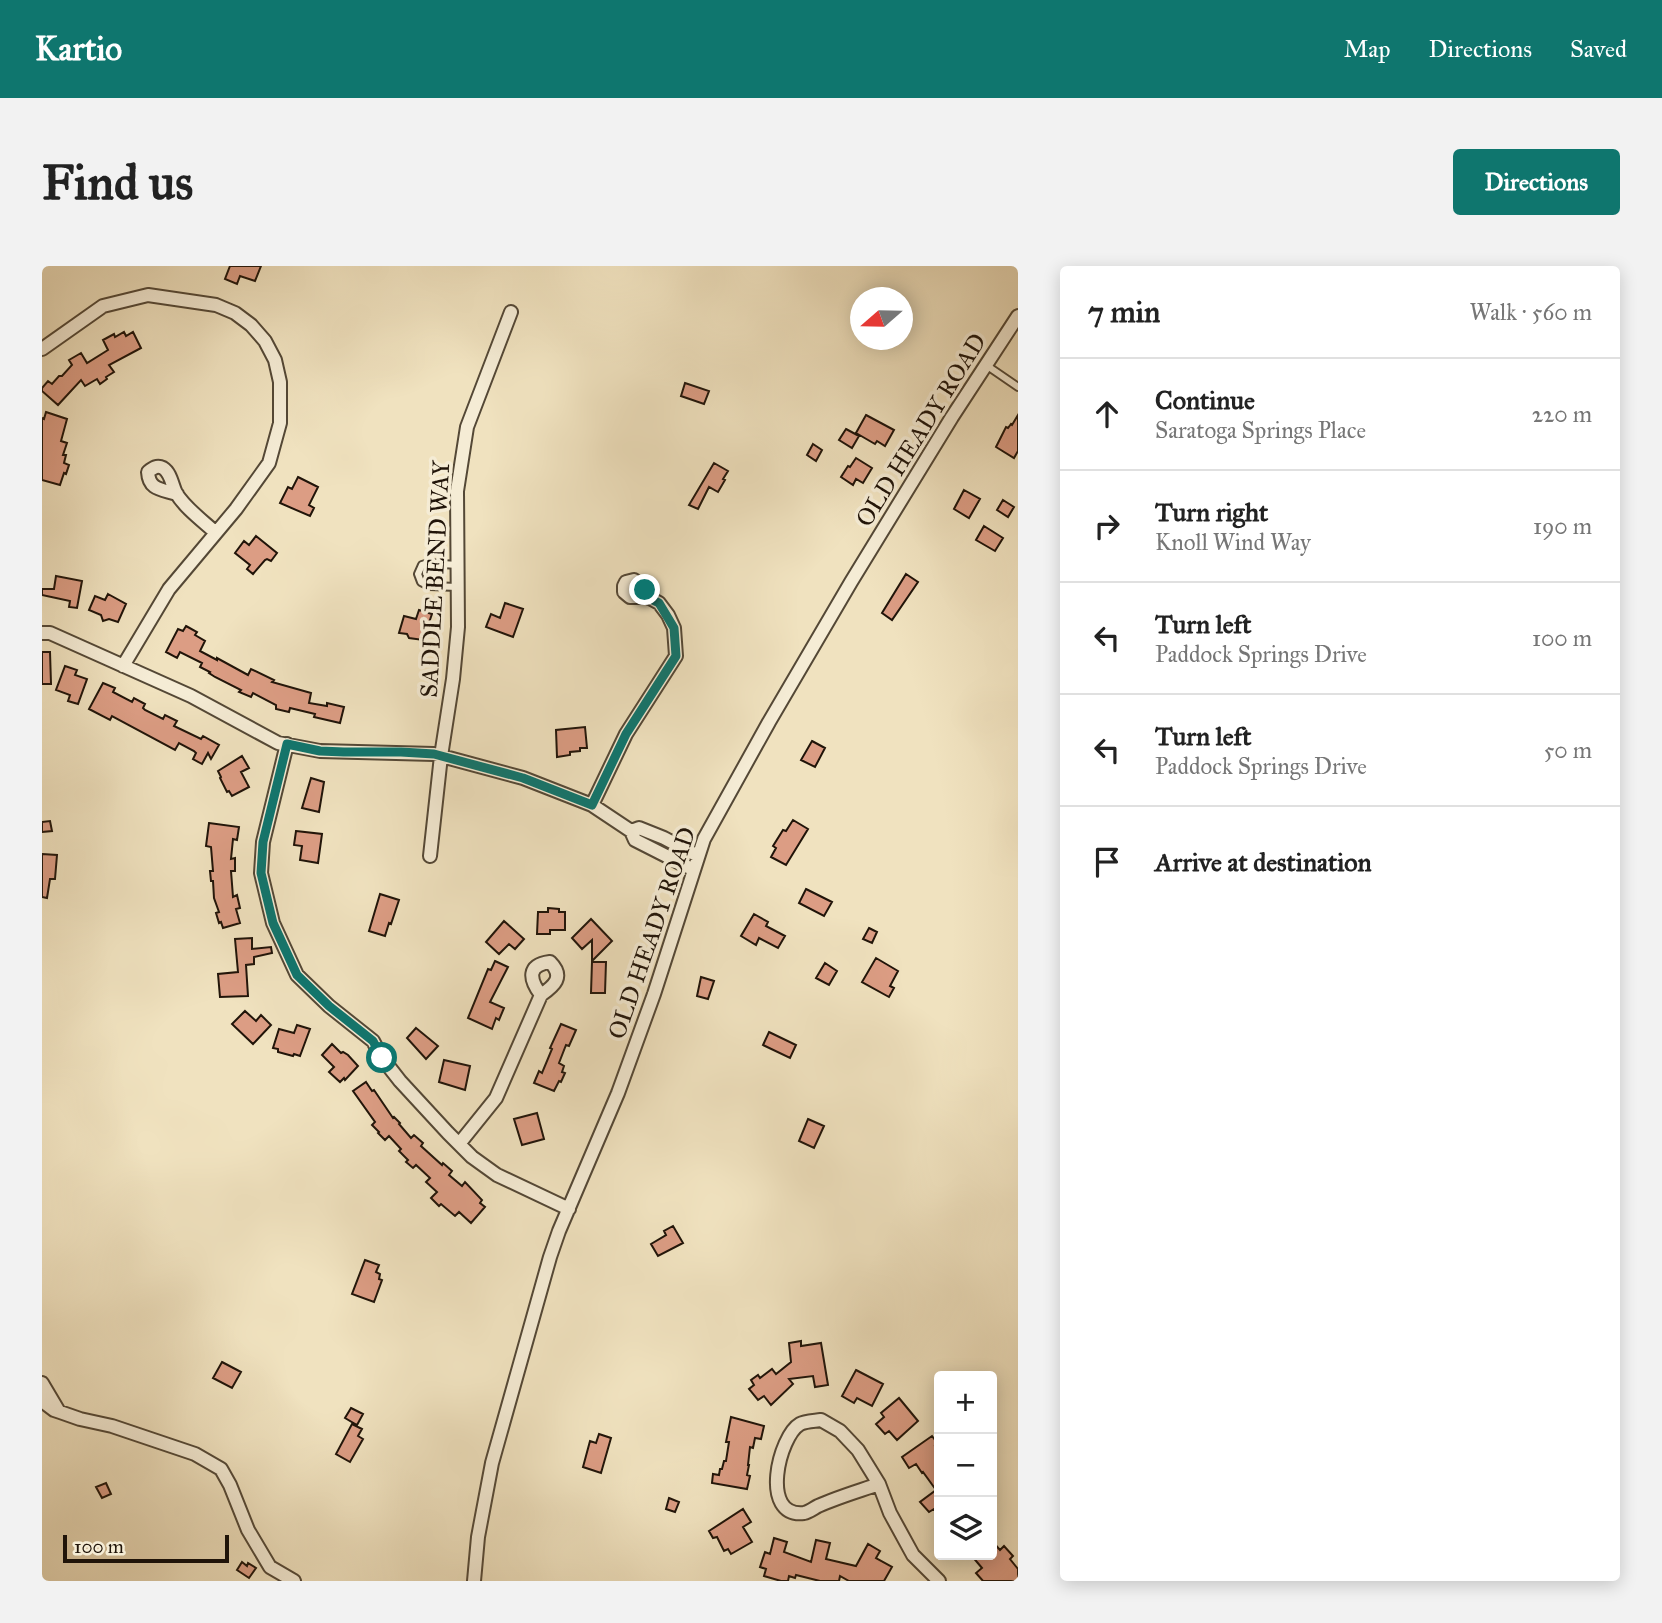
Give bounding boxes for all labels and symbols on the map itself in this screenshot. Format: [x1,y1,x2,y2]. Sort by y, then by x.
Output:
north arrow [850,287,913,350]
street label: OLD HEADY ROAD [849,328,993,532]
street label: SADDLE BEND WAY [414,459,456,698]
route end [629,574,660,605]
street label: OLD HEADY ROAD [602,823,702,1043]
route start [366,1042,397,1073]
scale bar [63,1532,229,1564]

